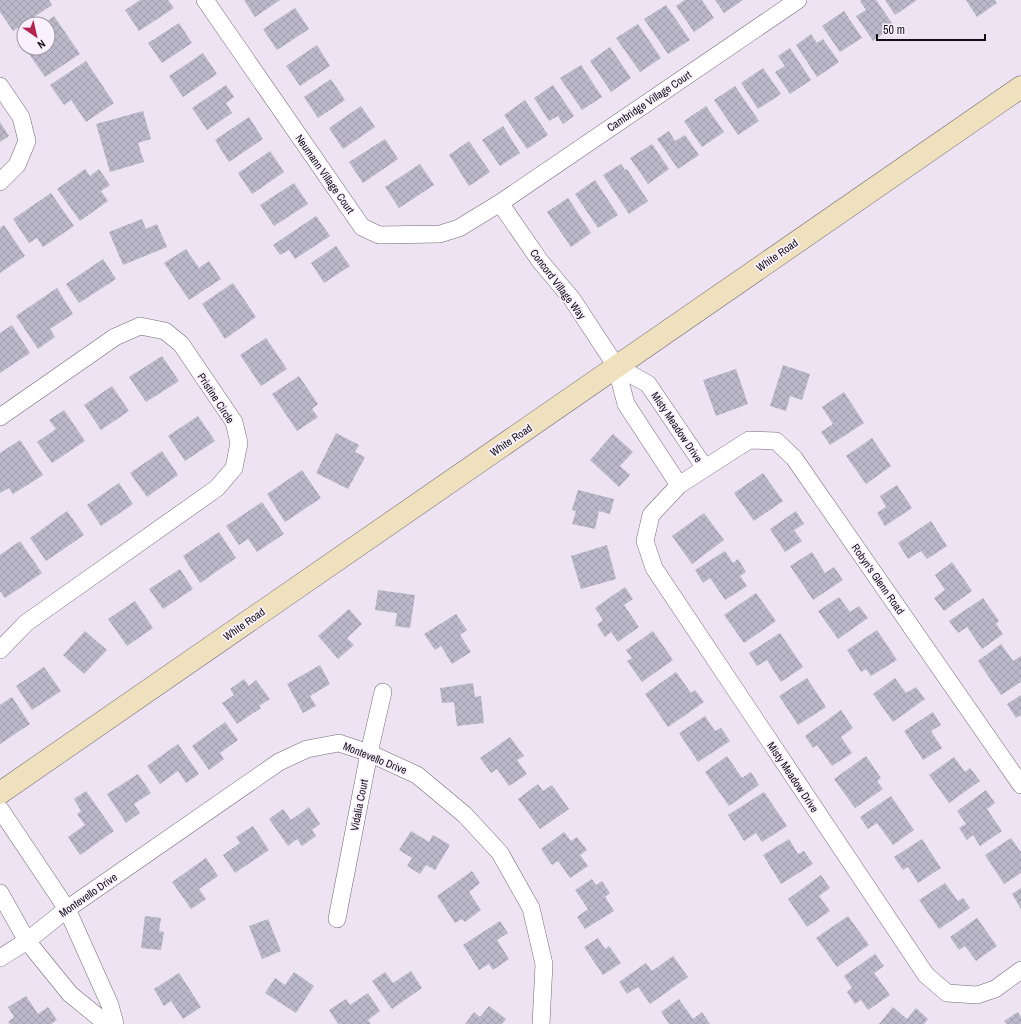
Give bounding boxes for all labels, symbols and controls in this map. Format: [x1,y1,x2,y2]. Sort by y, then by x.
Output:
north arrow [16,16,56,56]
scale bar [877,16,985,42]
text: 50 m [883,22,905,38]
text: N [35,37,48,52]
street label: Cambridge Village Court [604,67,694,135]
street label: Neumann Village Court [292,132,358,217]
street label: White Road [753,236,801,274]
street label: Concord Village Way [527,246,589,322]
street label: Pristine Circle [195,370,237,426]
street label: Misty Meadow Drive [648,389,706,465]
street label: White Road [487,421,535,459]
street label: Robyn's Glenn Road [848,541,908,617]
street label: White Road [220,605,268,643]
street label: Montevello Drive [341,739,409,777]
street label: Misty Meadow Drive [764,739,822,815]
street label: Vidalia Court [347,777,371,832]
street label: Montevello Drive [56,870,120,920]

